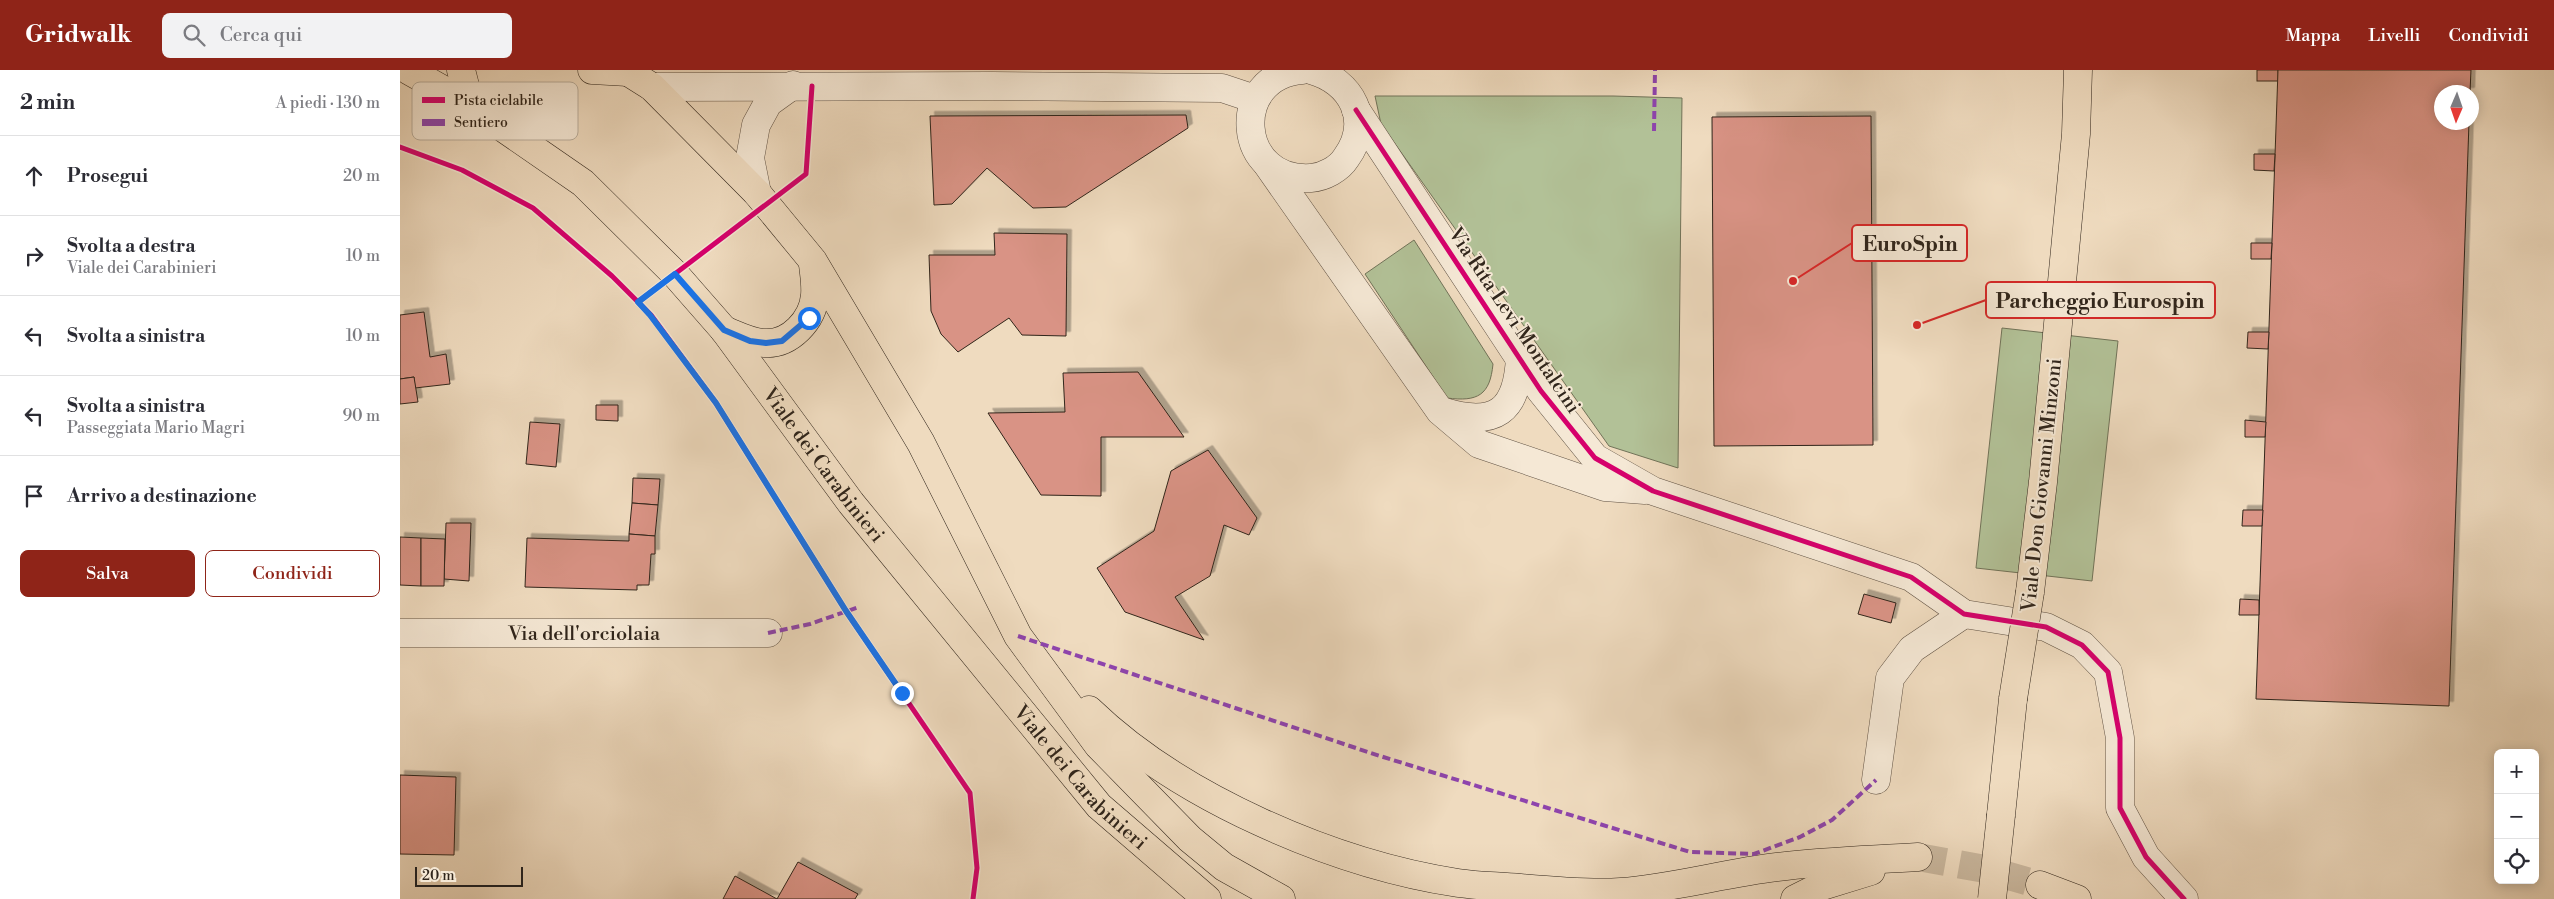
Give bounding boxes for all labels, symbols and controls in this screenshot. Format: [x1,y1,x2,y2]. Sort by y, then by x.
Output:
search box [162,13,512,58]
text: Gridwalk [25,20,132,50]
icon: search [180,21,208,49]
text: Cerca qui [220,23,302,47]
text: Mappa [2285,24,2340,47]
text: Livelli [2368,24,2421,47]
text: Condividi [2449,24,2529,47]
legend [412,82,578,140]
north arrow [2434,85,2479,130]
text: 2 min [20,90,75,116]
text: Pista ciclabile [454,92,543,110]
text: A piedi · 130 m [276,93,380,113]
text: Sentiero [454,114,508,132]
icon: ahead [20,162,48,190]
text: Prosegui [67,164,148,188]
text: 20 m [343,166,380,186]
street label: Via Rita Levi Montalcini [1442,222,1586,419]
callout: EuroSpin [1852,225,1967,261]
text: EuroSpin [1862,232,1958,258]
text: Svolta a destra [67,234,195,258]
icon: right [20,242,48,270]
text: 10 m [346,246,380,266]
text: Viale dei Carabinieri [67,258,217,278]
callout: Parcheggio Eurospin [1986,282,2215,318]
text: Parcheggio Eurospin [1995,289,2205,315]
route start [798,307,821,330]
icon: left [20,322,48,350]
text: Svolta a sinistra [67,324,205,348]
text: 10 m [346,326,380,346]
street label: Viale Don Giovanni Minzoni [2017,357,2068,614]
street label: Viale dei Carabinieri [756,382,889,548]
text: Svolta a sinistra [67,394,205,418]
icon: left [20,402,48,430]
text: 90 m [342,406,380,426]
text: Passeggiata Mario Magri [67,418,245,438]
icon: arrive [20,482,48,510]
text: Arrivo a destinazione [67,484,257,508]
button: Salva [20,550,195,597]
button: Condividi [205,550,380,597]
street label: Via dell'orciolaia [507,622,661,647]
route end [891,682,914,705]
street label: Viale dei Carabinieri [1007,700,1152,856]
map controls [2494,749,2539,884]
button: + [2494,749,2539,794]
button: − [2494,794,2539,839]
button: locate [2494,839,2539,884]
scale bar [415,864,522,887]
text: 20 m [422,867,454,885]

